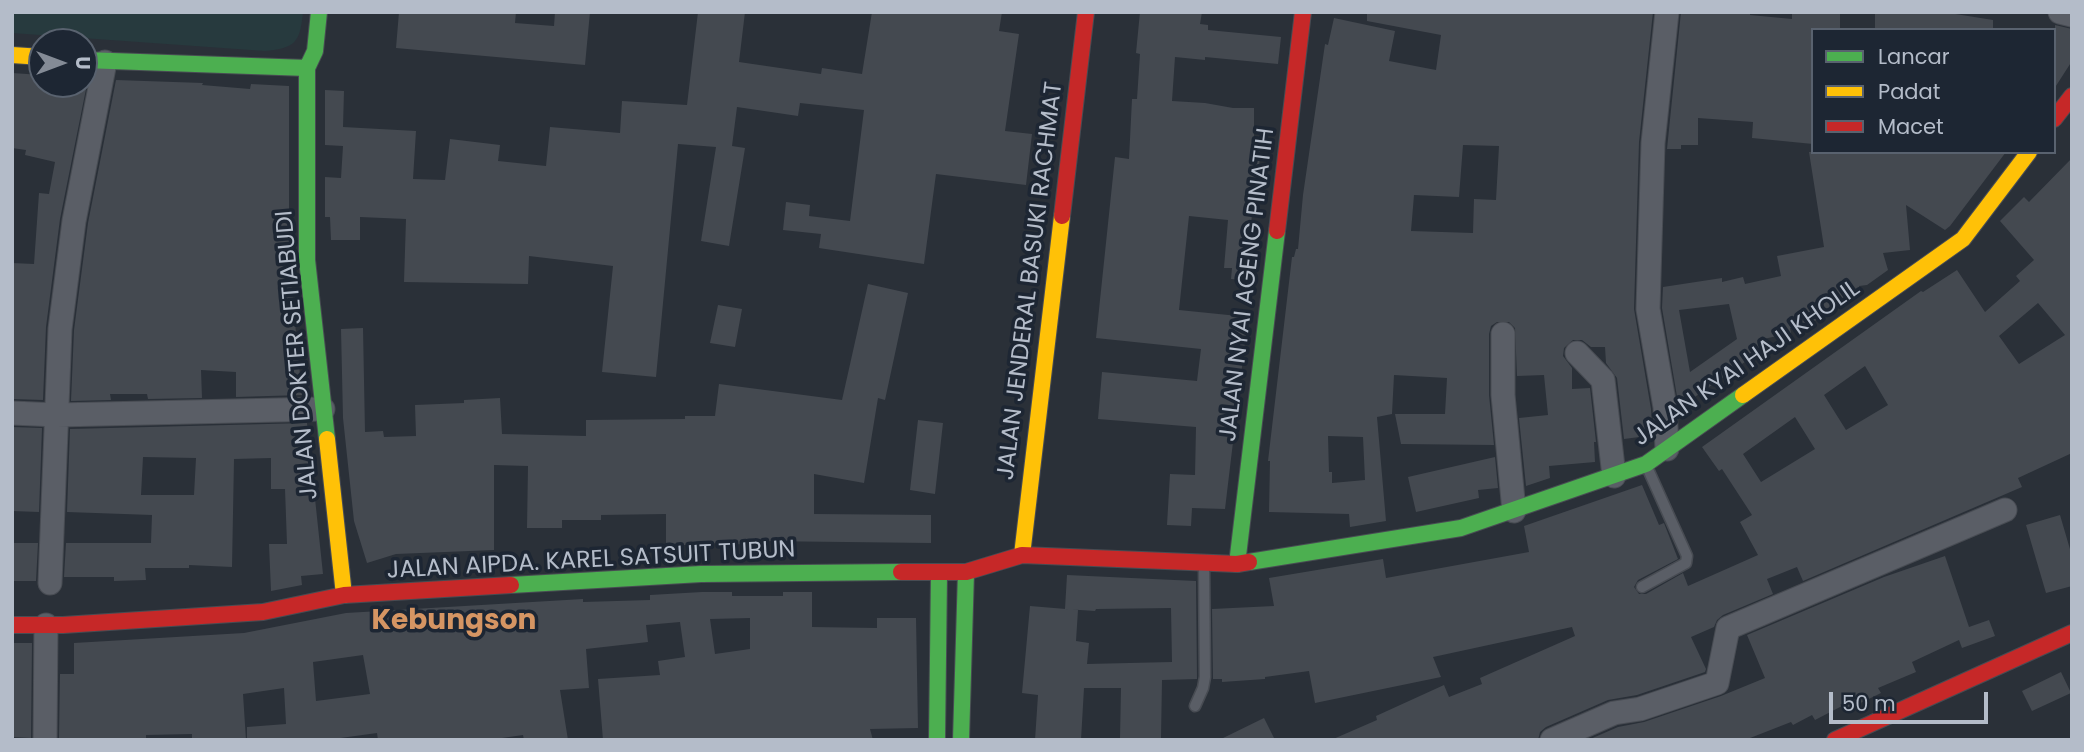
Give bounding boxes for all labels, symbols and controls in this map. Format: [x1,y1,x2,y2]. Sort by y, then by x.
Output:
north arrow [28,28,98,98]
legend [1811,28,2056,154]
text: Lancar [1878,42,1949,71]
text: U [69,56,96,70]
text: Padat [1878,77,1940,106]
street label: JALAN JENDERAL BASUKI RACHMAT [992,80,1070,482]
text: Macet [1878,112,1944,141]
street label: JALAN NYAI AGENG PINATIH [1214,127,1282,443]
street label: JALAN DOKTER SETIABUDI [271,209,325,501]
street label: JALAN KYAI HAJI KHOLIL [1628,275,1866,453]
street label: JALAN AIPDA. KAREL SATSUIT TUBUN [386,536,796,586]
district label: Kebungson [372,605,536,639]
scale bar [1832,678,1991,722]
text: 50 m [1842,689,1896,718]

